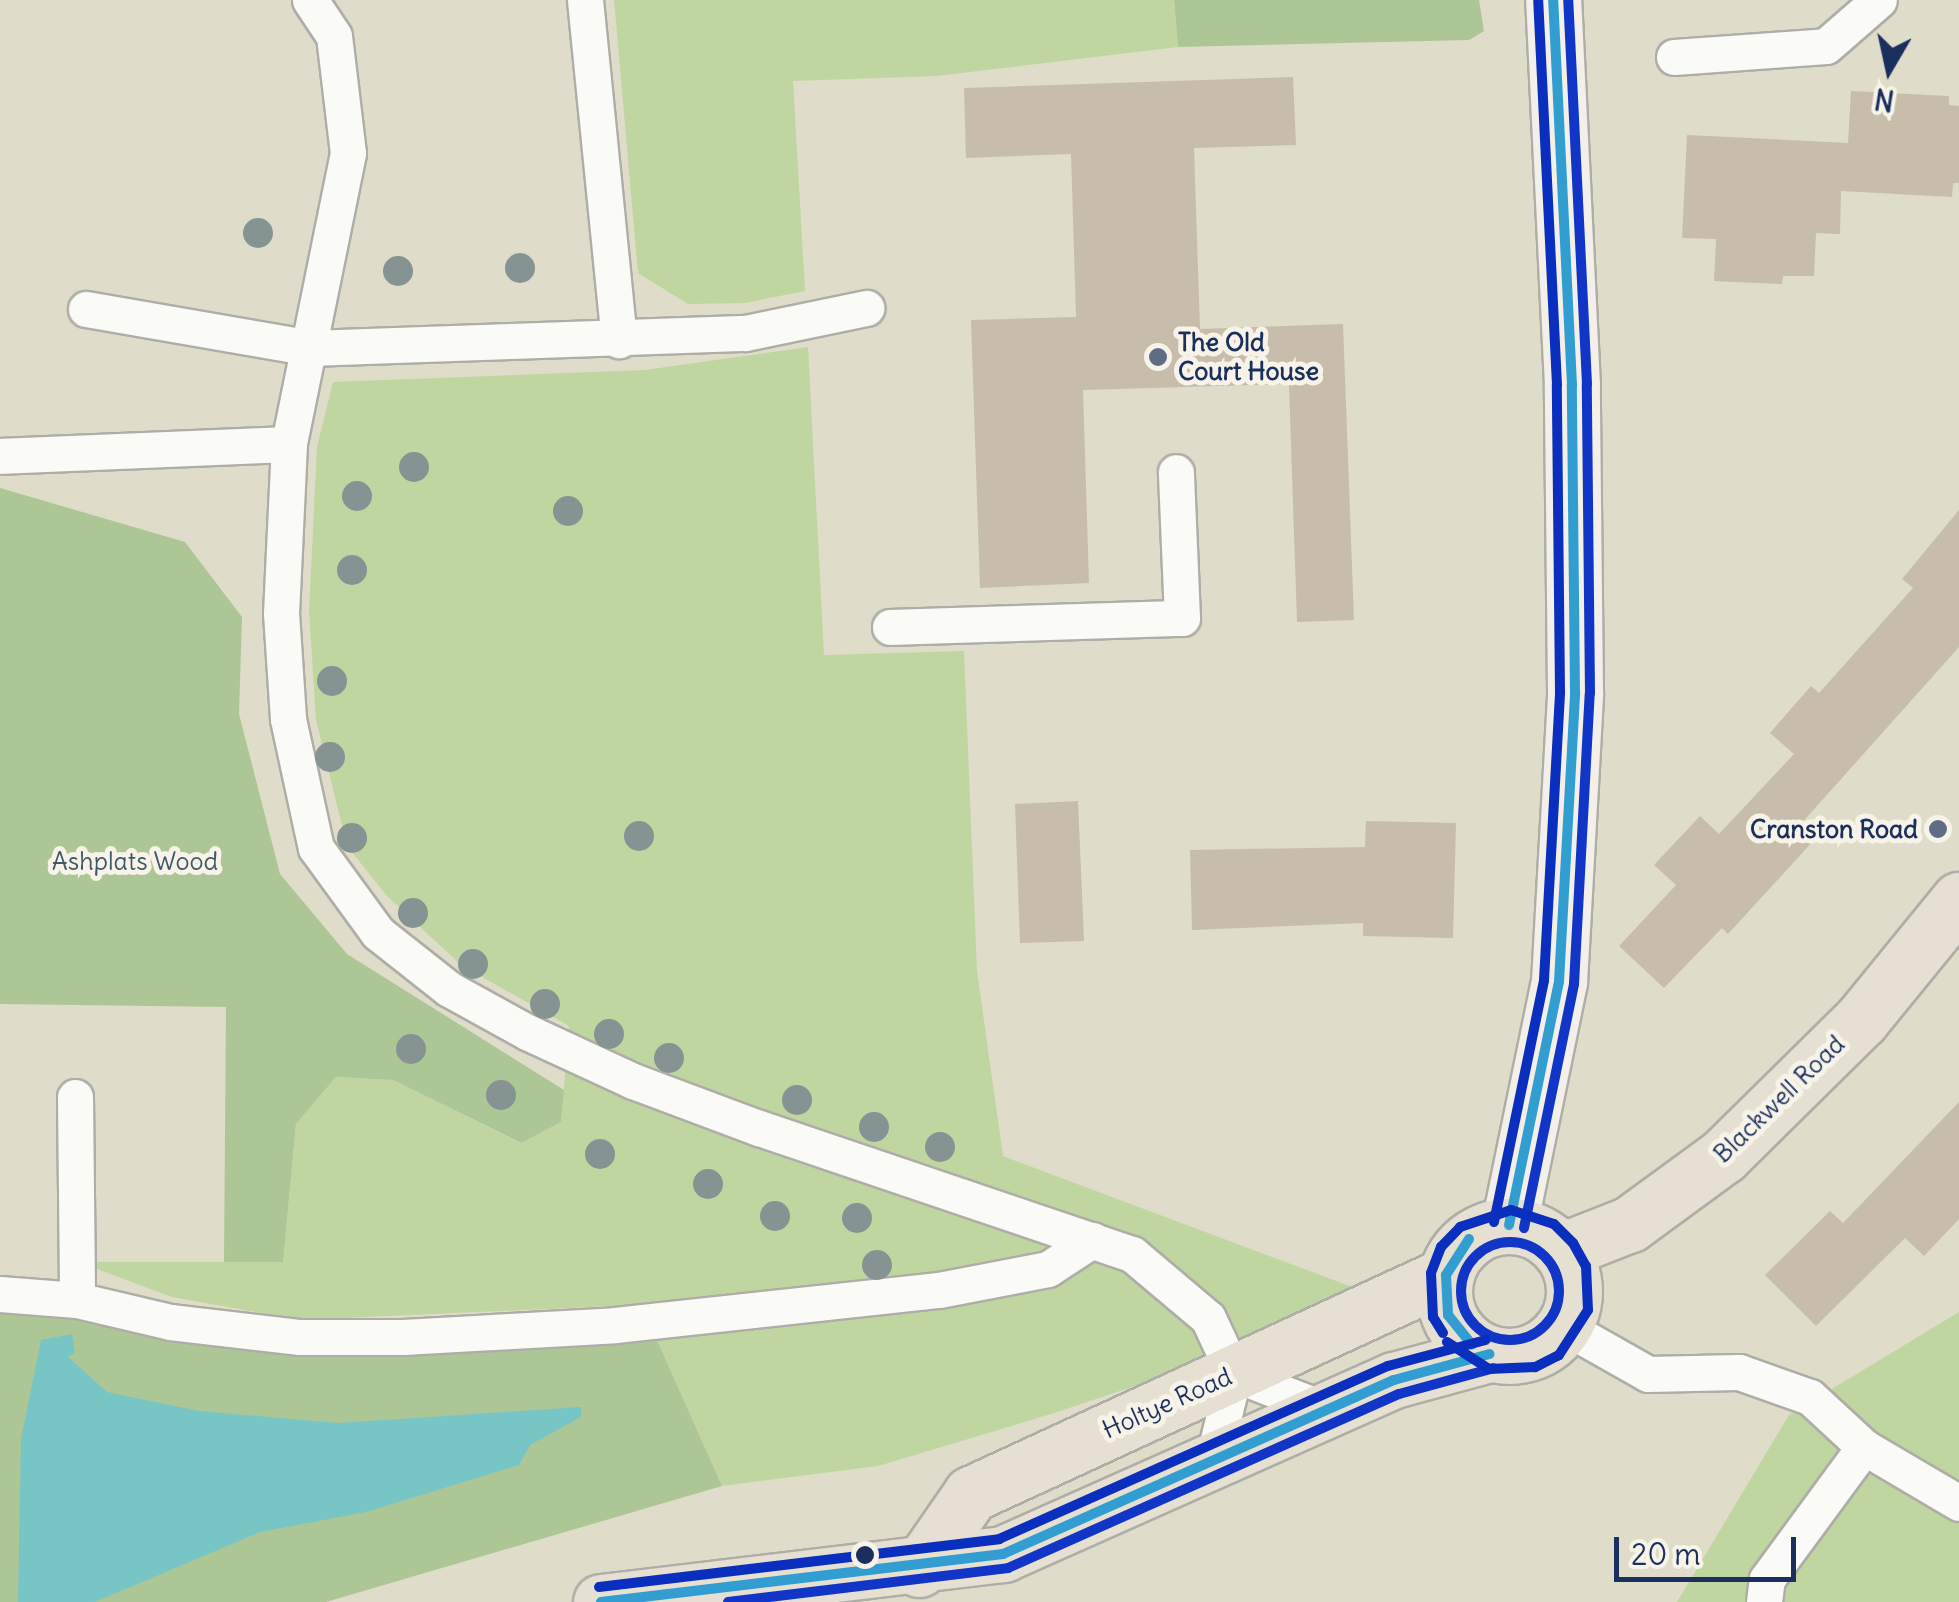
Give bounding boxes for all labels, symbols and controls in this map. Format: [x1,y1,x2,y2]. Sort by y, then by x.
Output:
north arrow [1839,20,1939,120]
text: N [1872,80,1897,119]
place label: The Old Court House [1178,328,1319,387]
marker: The Old Court House [1147,346,1169,368]
place label: Cranston Road [1750,814,1918,844]
marker: Cranston Road [1927,818,1949,840]
park label: Ashplats Wood [52,846,218,876]
street label: Blackwell Road [1707,1029,1851,1169]
street label: Holtye Road [1098,1361,1236,1445]
scale bar [1619,1517,1802,1579]
text: 20 m [1631,1535,1701,1573]
unlabelled marker [855,1545,875,1565]

